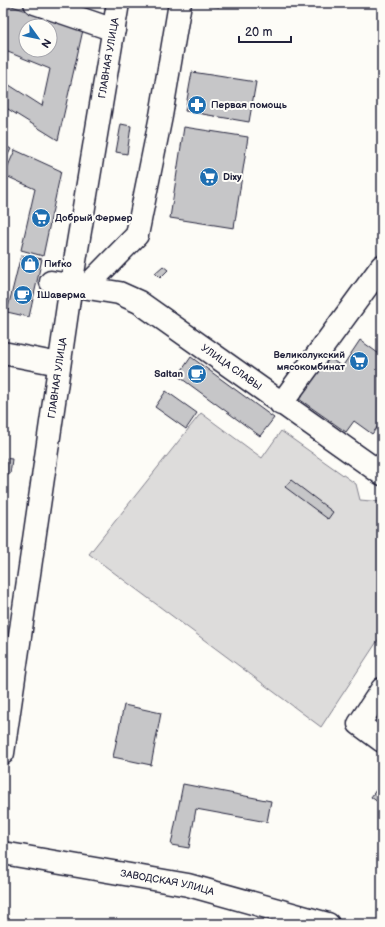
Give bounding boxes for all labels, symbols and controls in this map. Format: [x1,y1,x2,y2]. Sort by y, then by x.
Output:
street label: ГЛАВНАЯ УЛИЦА [96,16,122,99]
north arrow [18,18,58,58]
scale bar [239,18,291,44]
text: 20 m [245,25,272,40]
text: N [38,36,54,50]
pharmacy icon: Первая помощь [186,94,208,116]
place label: Первая помощь [211,99,288,111]
supermarket icon: Dixy [198,166,220,188]
place label: Dixy [223,171,242,183]
supermarket icon: Добрый Фермер [30,207,52,229]
place label: Добрый Фермер [55,212,133,224]
shop icon: Пиfко [19,253,41,275]
place label: Пиfко [44,258,72,270]
cafe icon: IШаверма [12,284,34,306]
place label: IШаверма [37,289,86,301]
street label: ГЛАВНАЯ УЛИЦА [46,336,69,419]
street label: УЛИЦА СЛАВЫ [199,342,264,393]
place label: Великолукский мясокомбинат [273,349,345,373]
supermarket icon: Великолукский мясокомбинат [348,350,370,372]
cafe icon: Saltan [186,363,208,385]
place label: Saltan [154,368,183,380]
street label: ЗАВОДСКАЯ УЛИЦА [120,867,216,898]

